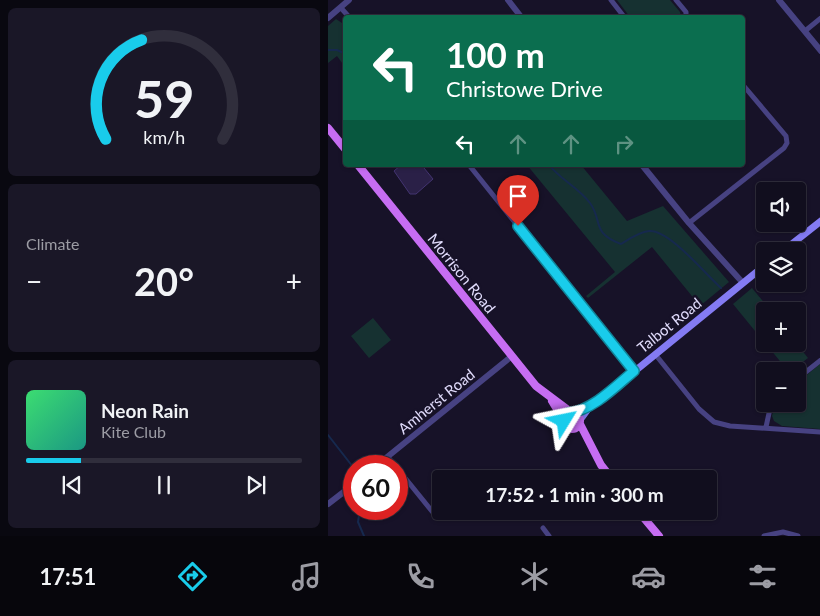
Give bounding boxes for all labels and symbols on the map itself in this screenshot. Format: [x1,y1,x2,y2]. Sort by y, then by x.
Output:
pin [497,175,539,226]
street label: Morrison Road [424,230,500,316]
street label: Talbot Road [633,294,705,356]
street label: Amherst Road [394,365,478,437]
position arrow [537,394,589,446]
speed limit sign: 60 [343,455,408,520]

